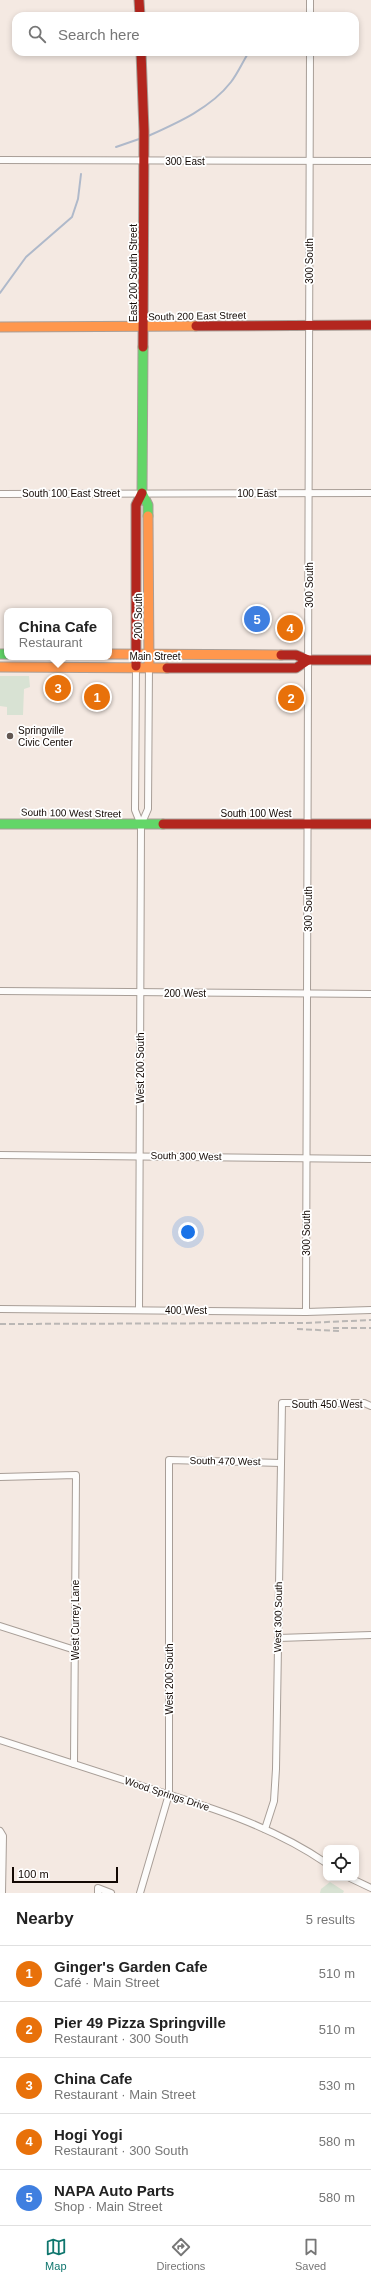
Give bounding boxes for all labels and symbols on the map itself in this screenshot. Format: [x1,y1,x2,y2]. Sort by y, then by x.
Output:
street label: 300 East [165,156,205,167]
street label: East 200 South Street [128,224,139,322]
street label: 300 South [304,238,315,284]
street label: South 200 East Street [148,310,246,322]
street label: South 100 East Street [22,488,120,499]
street label: 100 East [237,488,277,499]
street label: 300 South [304,562,315,608]
street label: 200 South [133,593,144,639]
pin: 5 [244,604,270,634]
pin: 4 [277,613,303,643]
street label: Main Street [129,651,181,662]
pin: 3 [45,673,71,703]
pin: 1 [84,682,110,712]
pin: 2 [278,683,304,713]
place label: Springville Civic Center [18,725,73,748]
marker: Springville Civic Center [5,731,15,741]
street label: South 100 West Street [21,807,122,819]
street label: South 100 West [221,808,292,819]
street label: 300 South [303,886,314,932]
street label: 200 West [164,988,206,999]
street label: West 200 South [135,1033,146,1103]
street label: South 300 West [150,1150,222,1162]
street label: 300 South [301,1210,312,1256]
your location [178,1222,198,1242]
street label: 400 West [165,1305,207,1316]
street label: South 450 West [292,1399,363,1410]
street label: South 470 West [189,1455,261,1467]
street label: West Currey Lane [70,1579,81,1660]
street label: West 300 South [272,1581,284,1653]
street label: West 200 South [164,1644,175,1714]
street label: Wood Springs Drive [123,1775,211,1813]
scale bar [12,1865,118,1884]

